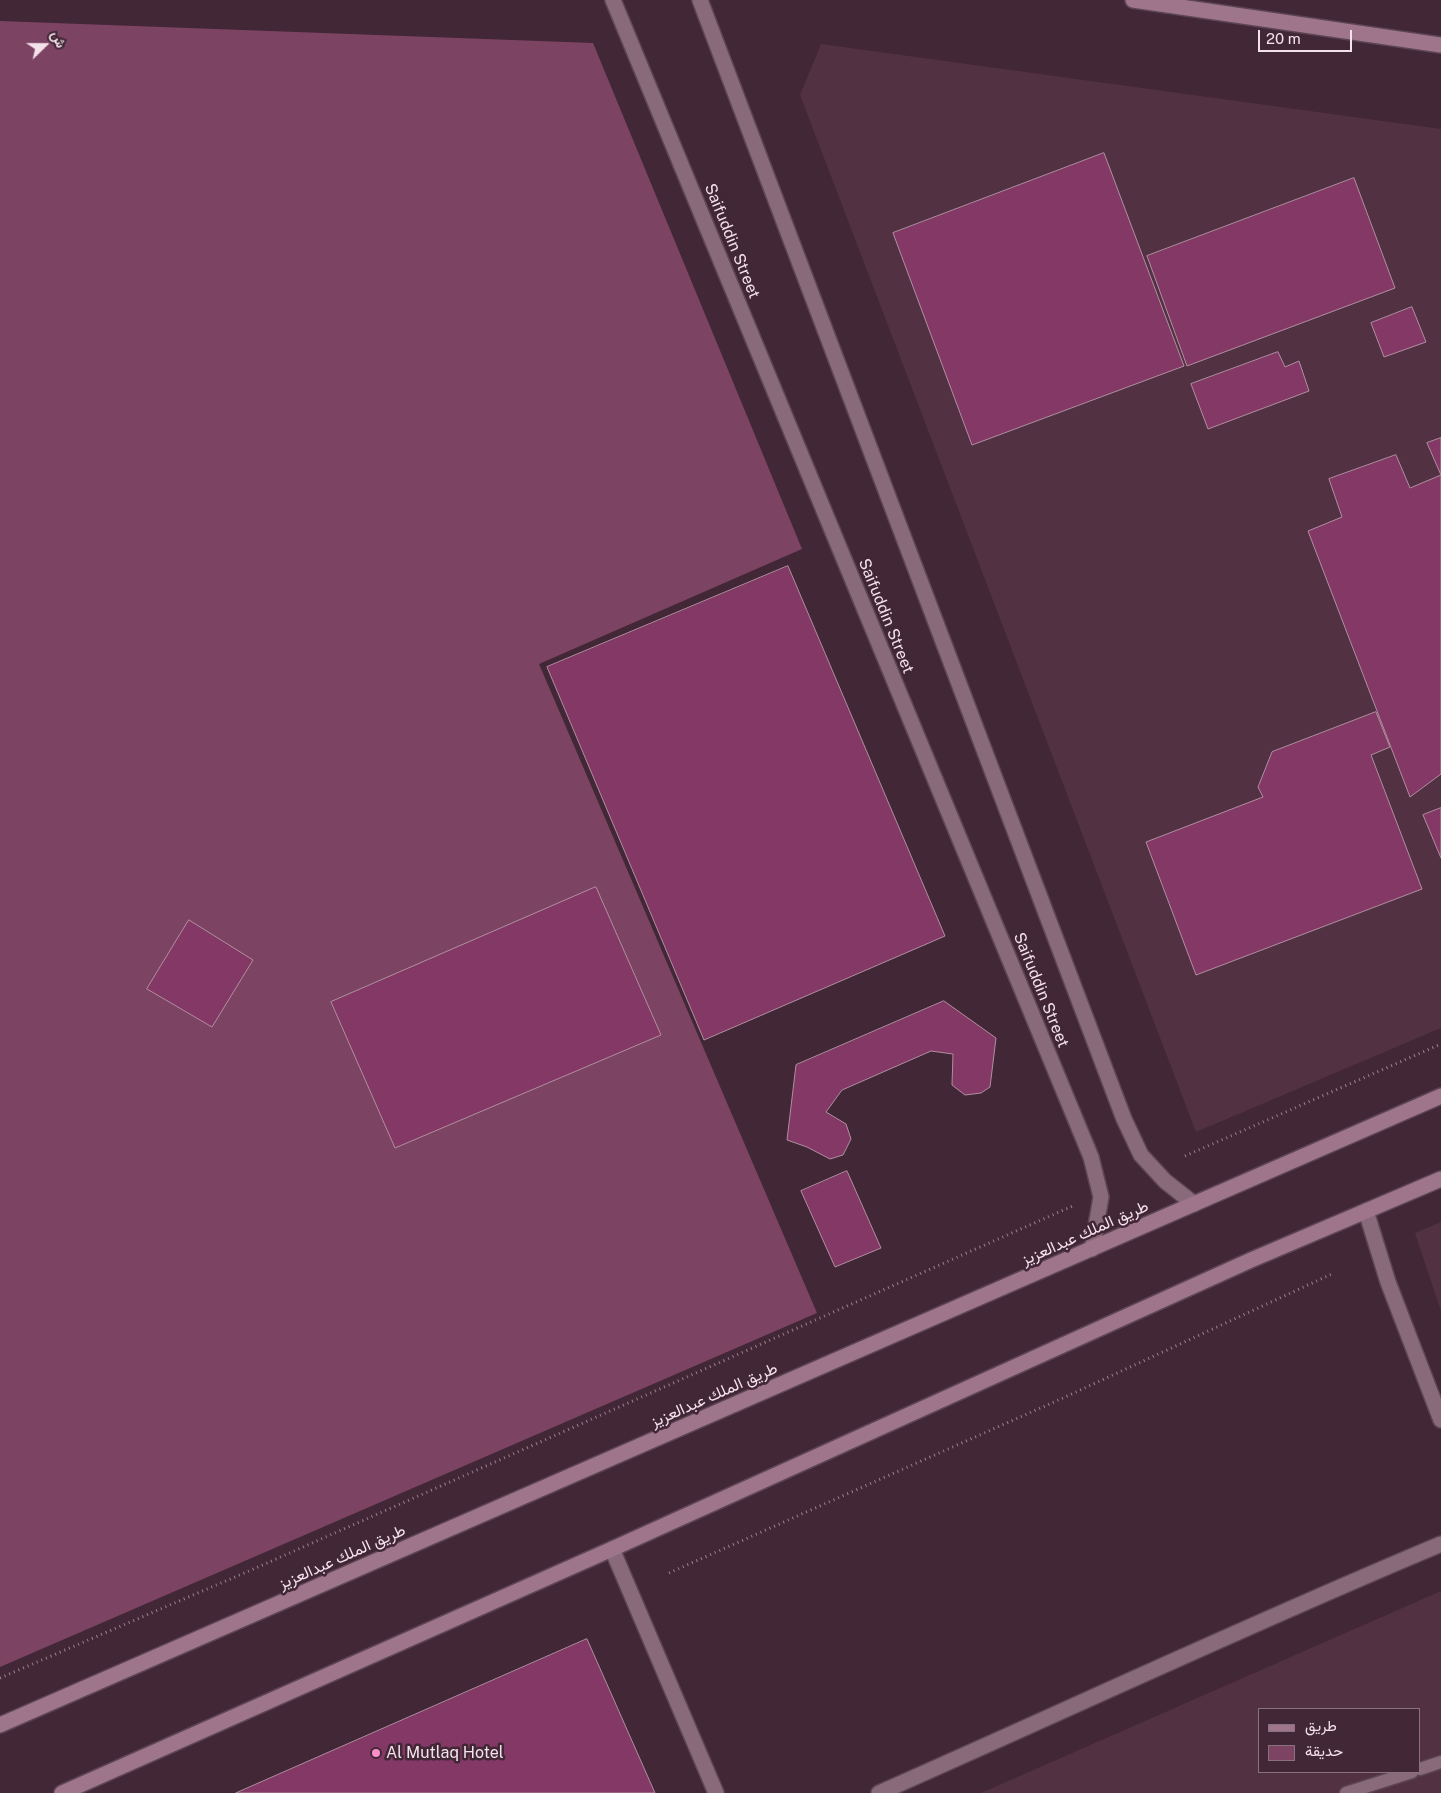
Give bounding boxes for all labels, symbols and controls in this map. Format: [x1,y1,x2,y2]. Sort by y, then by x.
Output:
north arrow [20,20,70,70]
scale bar [1261,20,1355,52]
text: ش [48,29,69,50]
text: 20 m [1266,30,1301,47]
street label: Saifuddin Street [700,181,764,301]
street label: Saifuddin Street [854,556,918,676]
street label: Saifuddin Street [1009,930,1073,1050]
street label: طريق الملك عبدالعزيز [1019,1196,1151,1270]
street label: طريق الملك عبدالعزيز [648,1358,780,1432]
street label: طريق الملك عبدالعزيز [276,1520,408,1594]
legend [1258,1708,1421,1773]
text: طريق [1305,1717,1337,1734]
text: حديقة [1305,1742,1343,1759]
place label: Al Mutlaq Hotel [386,1743,504,1763]
marker: Al Mutlaq Hotel [370,1747,382,1759]

